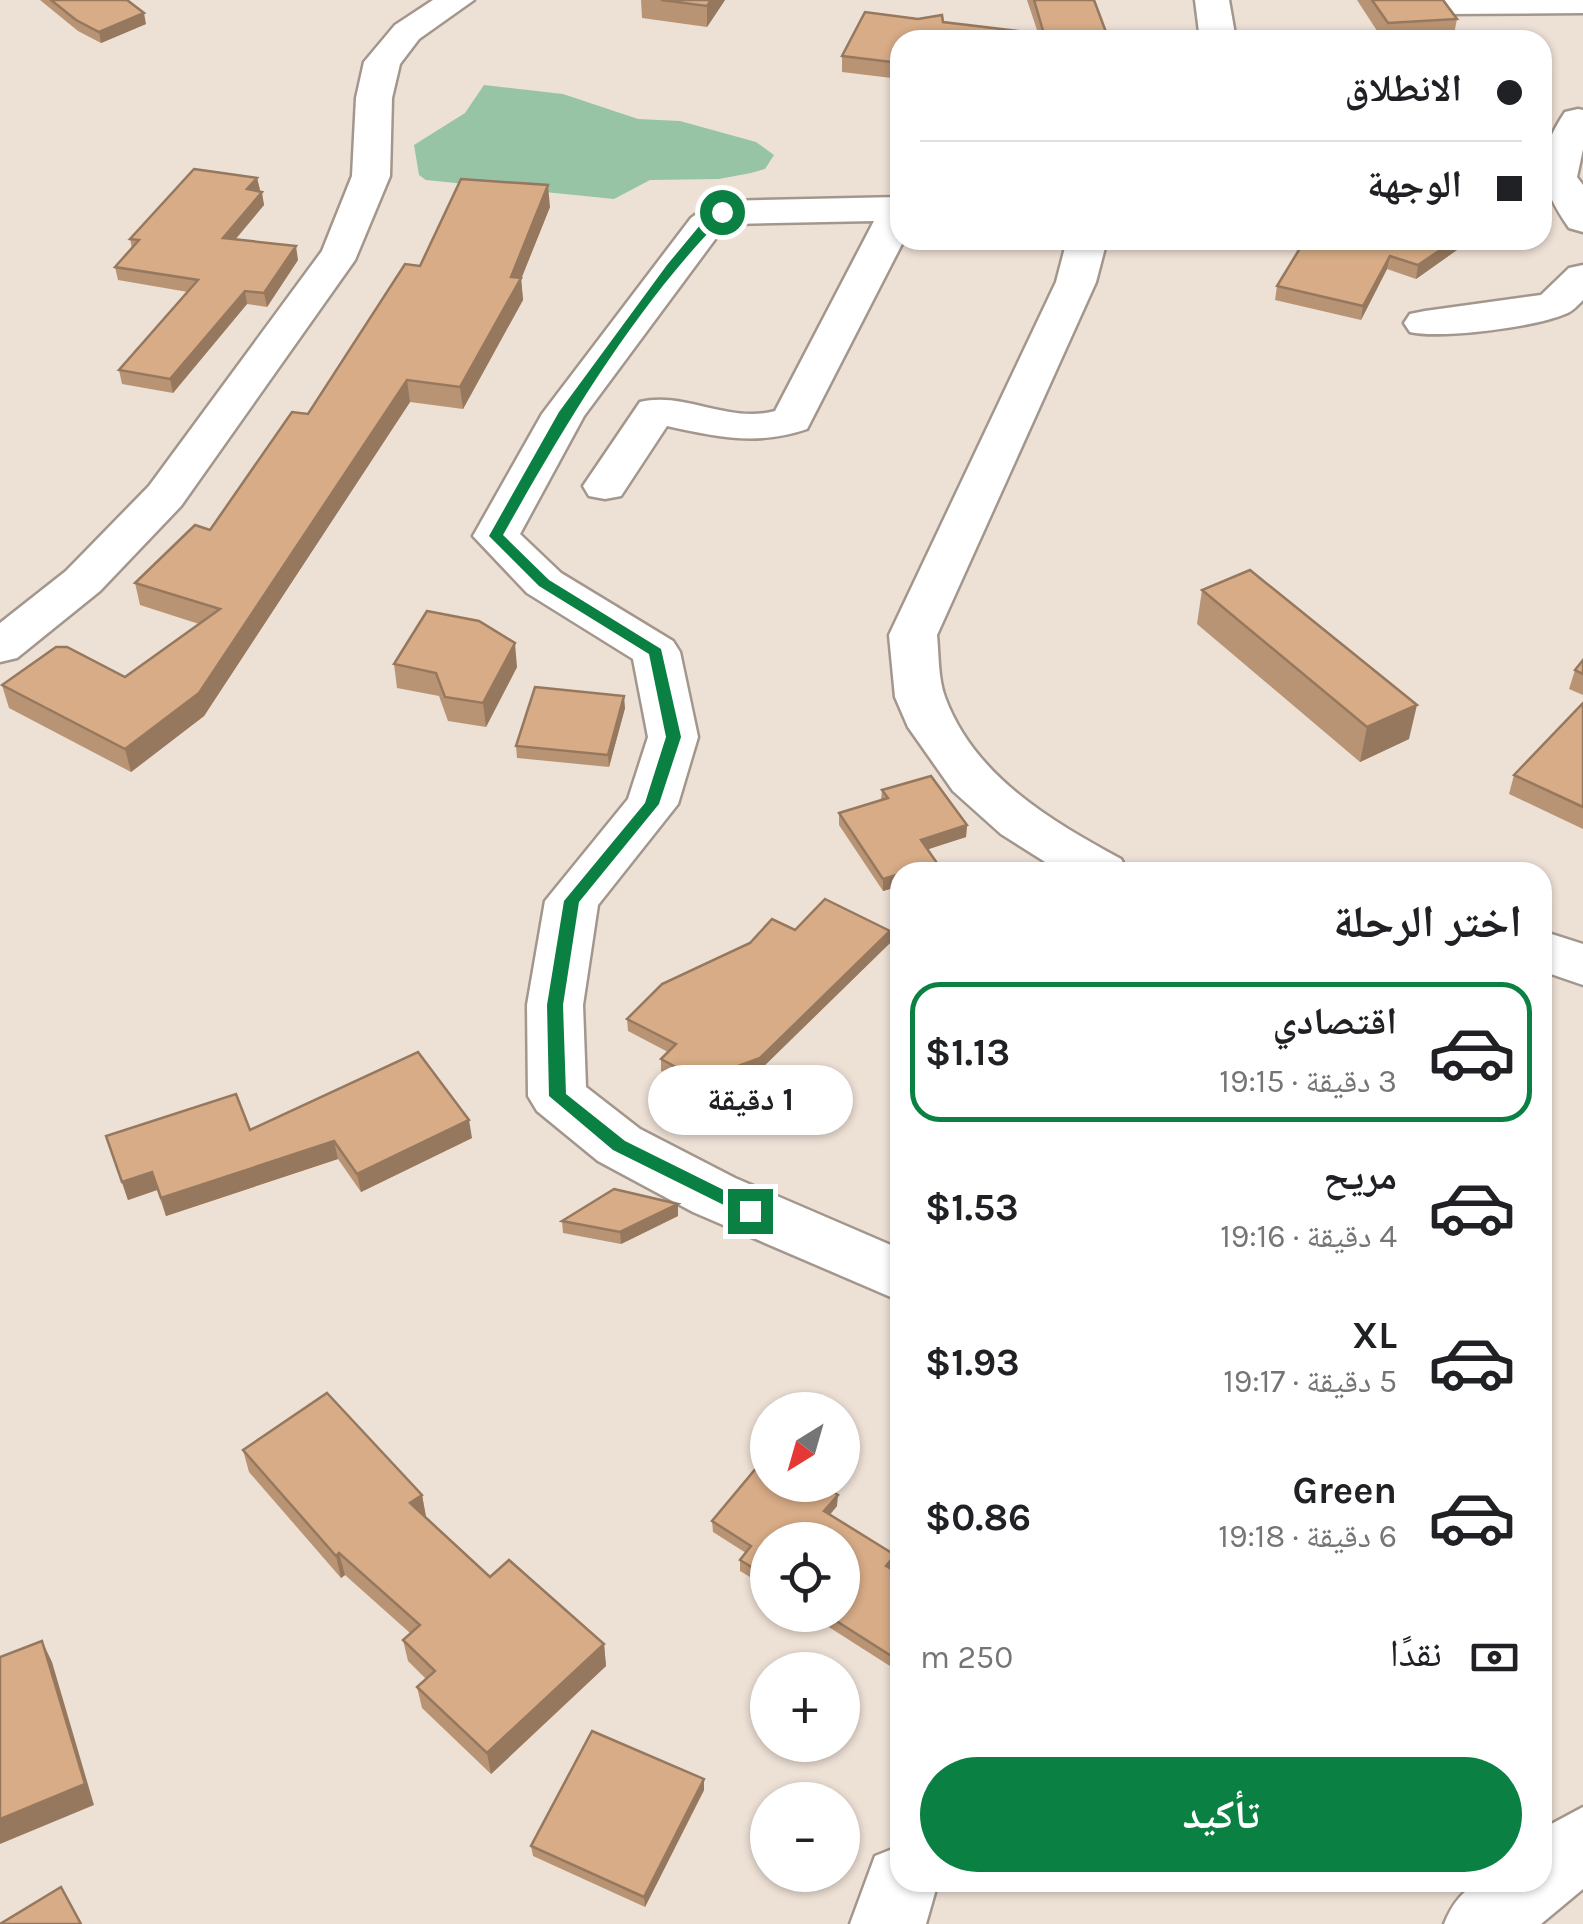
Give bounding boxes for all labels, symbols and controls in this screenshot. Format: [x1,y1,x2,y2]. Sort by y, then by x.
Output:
text: الانطلاق [1344,66,1462,111]
text: الوجهة [1367,162,1462,207]
route start [700,190,745,235]
text: اختر الرحلة [1333,896,1522,948]
text: اقتصادي [1273,999,1397,1044]
icon: car [1427,1007,1517,1097]
text: $1.13 [925,1030,1010,1075]
text: 3 دقيقة · 19:15 [1219,1063,1397,1100]
callout: 1 دقيقة [648,1066,852,1136]
text: 1 دقيقة [707,1081,794,1118]
text: مريح [1323,1154,1397,1199]
icon: car [1427,1162,1517,1252]
text: $1.53 [925,1185,1019,1230]
route end [728,1189,773,1234]
text: 4 دقيقة · 19:16 [1220,1218,1397,1255]
text: XL [1352,1313,1397,1358]
icon: car [1427,1317,1517,1407]
text: $1.93 [925,1340,1020,1385]
text: 5 دقيقة · 19:17 [1223,1363,1397,1400]
north arrow [750,1392,860,1502]
map controls [750,1392,860,1892]
text: Green [1292,1468,1397,1513]
icon: car [1427,1472,1517,1562]
text: $0.86 [925,1495,1031,1540]
text: 6 دقيقة · 19:18 [1218,1518,1397,1555]
button: locate [750,1522,860,1632]
icon: cash [1467,1630,1522,1685]
text: نقدًا [1390,1631,1442,1676]
text: 250 m [920,1639,1013,1676]
button: + [750,1652,860,1762]
button: تأكيد [920,1757,1522,1872]
button: − [750,1782,860,1892]

